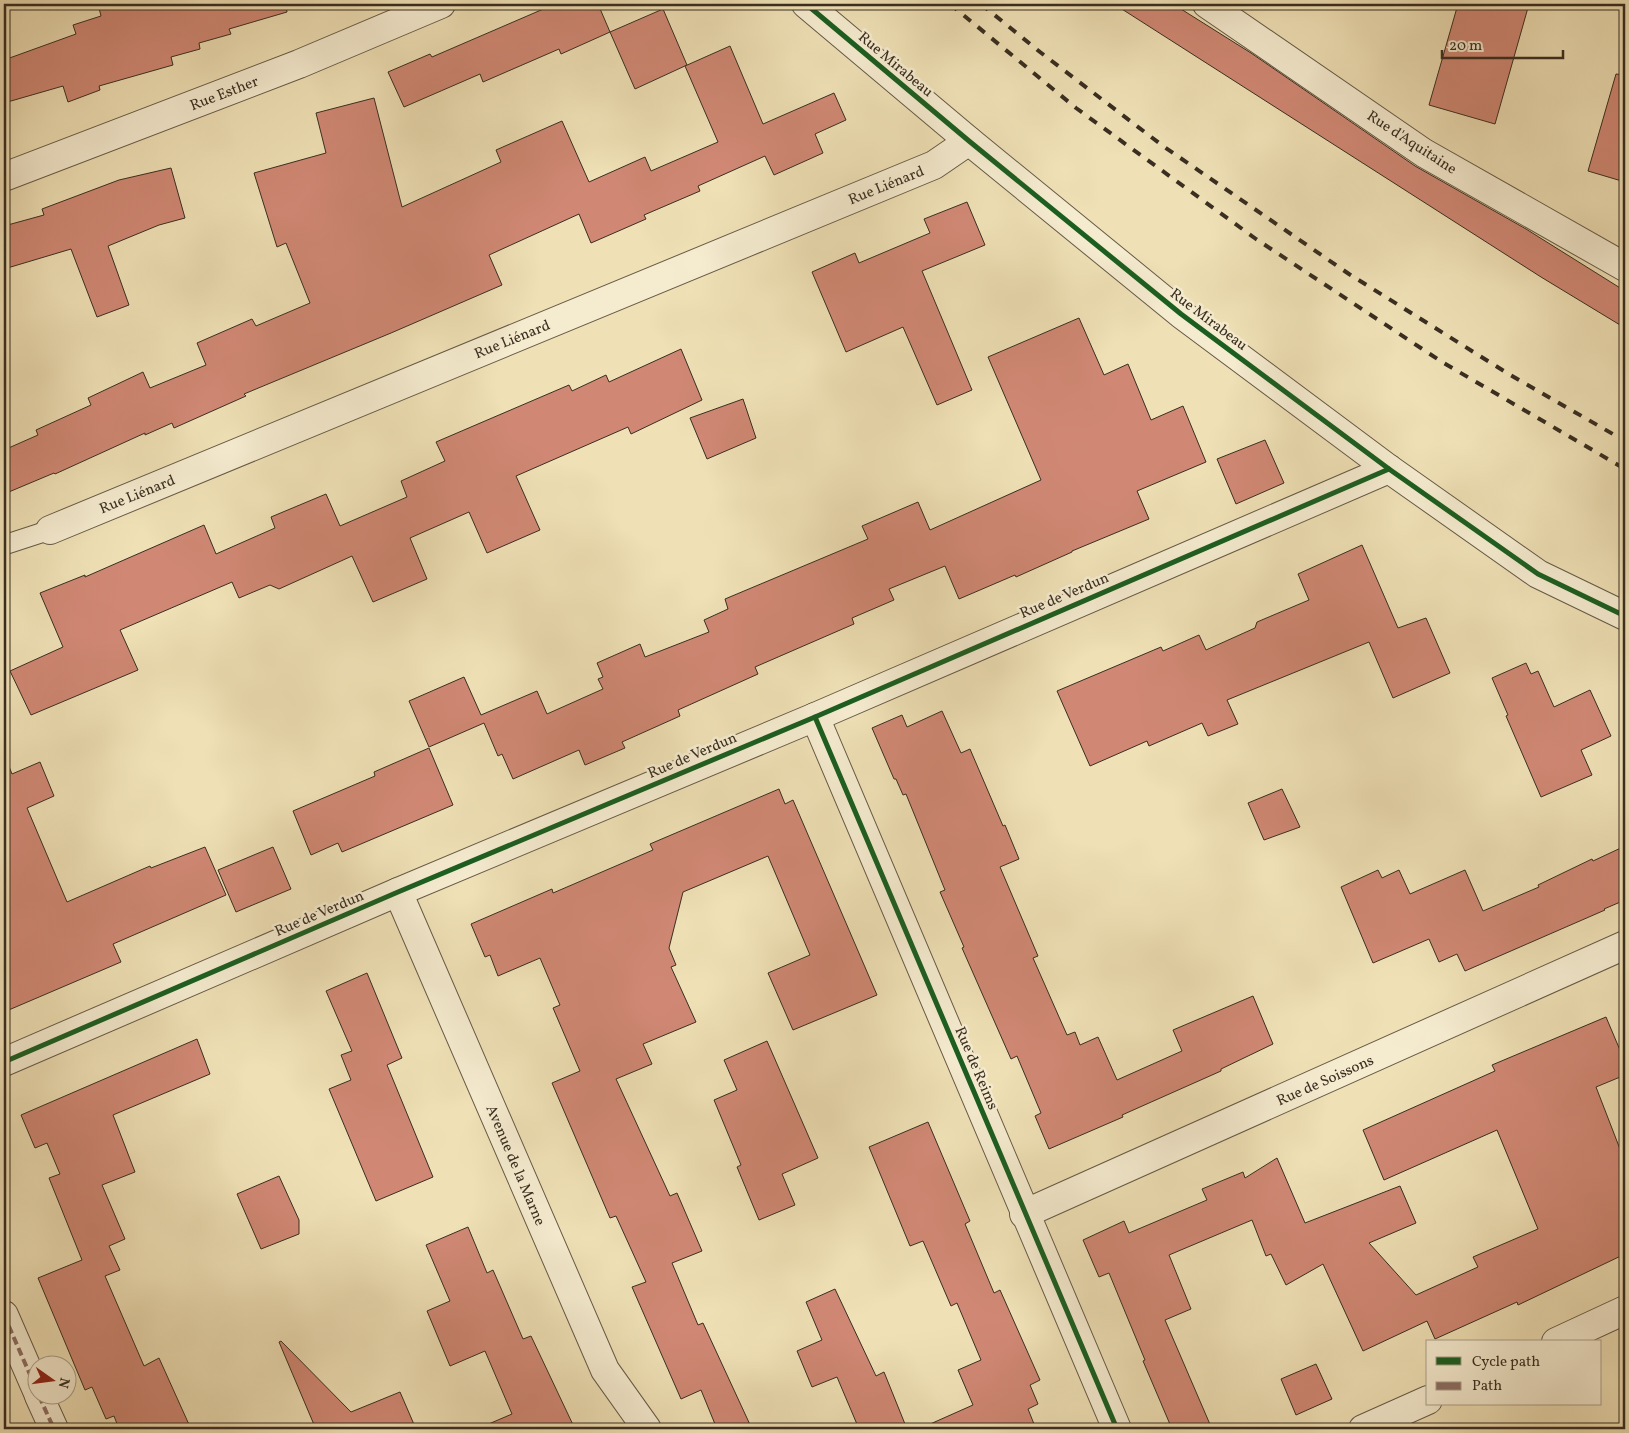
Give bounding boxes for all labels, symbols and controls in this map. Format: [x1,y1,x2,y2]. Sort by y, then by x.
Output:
street label: Rue Mirabeau [853,27,937,103]
scale bar [1442,28,1563,60]
text: 20 m [1449,36,1482,57]
street label: Rue Esther [187,72,262,117]
street label: Rue d'Aquitaine [1362,106,1460,180]
street label: Rue Liénard [846,162,928,211]
street label: Rue Mirabeau [1165,284,1251,356]
street label: Rue Liénard [472,316,554,365]
street label: Rue Liénard [97,471,179,520]
street label: Rue de Verdun [1017,568,1112,625]
street label: Rue de Verdun [645,728,740,785]
street label: Rue de Verdun [272,886,367,943]
street label: Rue de Reims [949,1024,1003,1114]
street label: Rue de Soissons [1274,1051,1378,1112]
street label: Avenue de la Marne [480,1102,550,1229]
legend [1426,1340,1602,1406]
text: Cycle path [1472,1352,1540,1373]
north arrow [28,1356,78,1406]
text: N [53,1376,74,1390]
text: Path [1472,1376,1502,1397]

